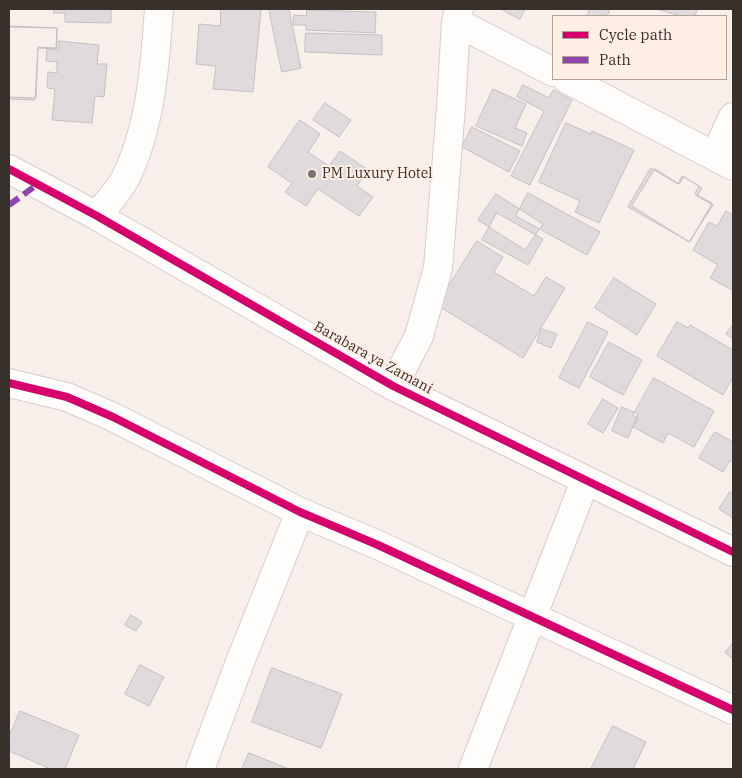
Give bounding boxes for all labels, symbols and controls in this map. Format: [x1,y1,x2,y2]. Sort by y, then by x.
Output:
legend [552,15,727,80]
text: Cycle path [599,25,672,44]
text: Path [599,50,631,69]
place label: PM Luxury Hotel [322,166,432,182]
marker: PM Luxury Hotel [306,168,318,180]
street label: Barabara ya Zamani [311,318,435,398]

